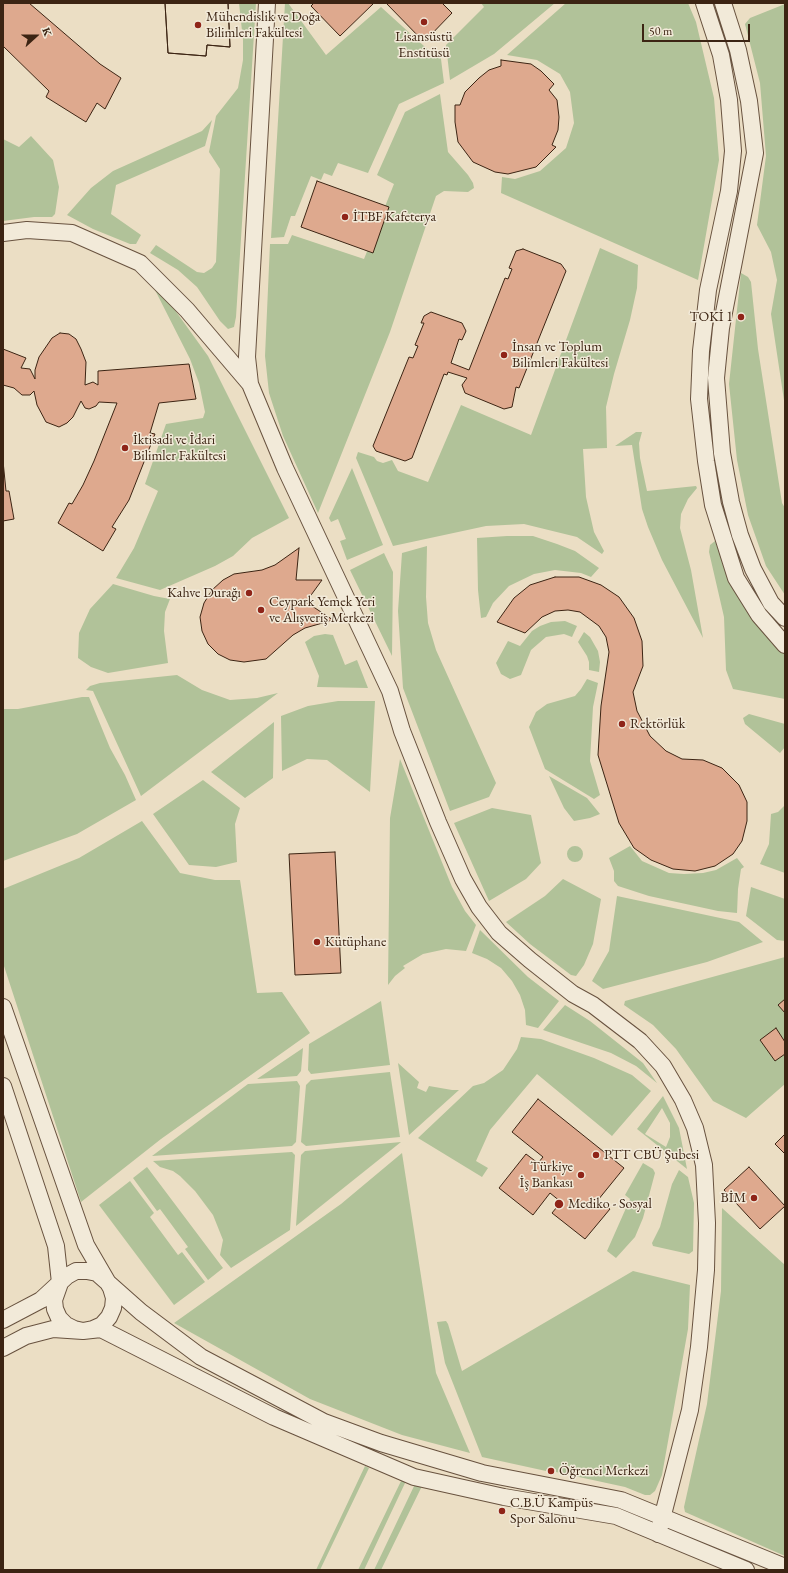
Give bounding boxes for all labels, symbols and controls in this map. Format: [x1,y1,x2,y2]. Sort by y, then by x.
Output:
place label: Mühendislik ve Doğa Bilimleri Fakültesi [206,9,320,42]
north arrow [16,16,56,56]
scale bar [644,16,752,42]
marker: Lisansüstü Enstitüsü [419,17,429,27]
marker: Mühendislik ve Doğa Bilimleri Fakültesi [193,20,203,30]
text: 50 m [649,23,672,39]
text: K [39,25,55,38]
place label: Lisansüstü Enstitüsü [395,29,453,62]
place label: İTBF Kafeterya [353,209,436,225]
marker: İTBF Kafeterya [340,212,350,222]
place label: TOKİ 1 [689,309,733,325]
marker: TOKİ 1 [736,312,746,322]
place label: İnsan ve Toplum Bilimleri Fakültesi [512,339,609,372]
marker: İnsan ve Toplum Bilimleri Fakültesi [499,350,509,360]
place label: İktisadi ve İdari Bilimler Fakültesi [133,432,226,464]
marker: İktisadi ve İdari Bilimler Fakültesi [120,443,130,453]
place label: Kahve Durağı [167,585,241,601]
marker: Kahve Durağı [244,588,254,598]
place label: Ceypark Yemek Yeri ve Alışveriş Merkezi [269,594,375,626]
marker: Ceypark Yemek Yeri ve Alışveriş Merkezi [256,605,266,615]
place label: Rektörlük [630,716,685,732]
marker: Rektörlük [617,719,627,729]
place label: Kütüphane [325,934,386,950]
marker: Kütüphane [312,937,322,947]
place label: PTT CBÜ Şubesi [604,1147,699,1163]
marker: PTT CBÜ Şubesi [591,1150,601,1160]
place label: Türkiye İş Bankası [520,1159,573,1192]
marker: Türkiye İş Bankası [576,1170,586,1180]
place label: BİM [720,1190,746,1206]
marker: BİM [749,1193,759,1203]
place label: Mediko - Sosyal [568,1196,652,1212]
marker: Mediko - Sosyal [553,1198,565,1210]
place label: Öğrenci Merkezi [559,1463,648,1479]
marker: Öğrenci Merkezi [546,1466,556,1476]
place label: C.B.Ü Kampüs Spor Salonu [510,1495,593,1528]
marker: C.B.Ü Kampüs Spor Salonu [497,1506,507,1516]

